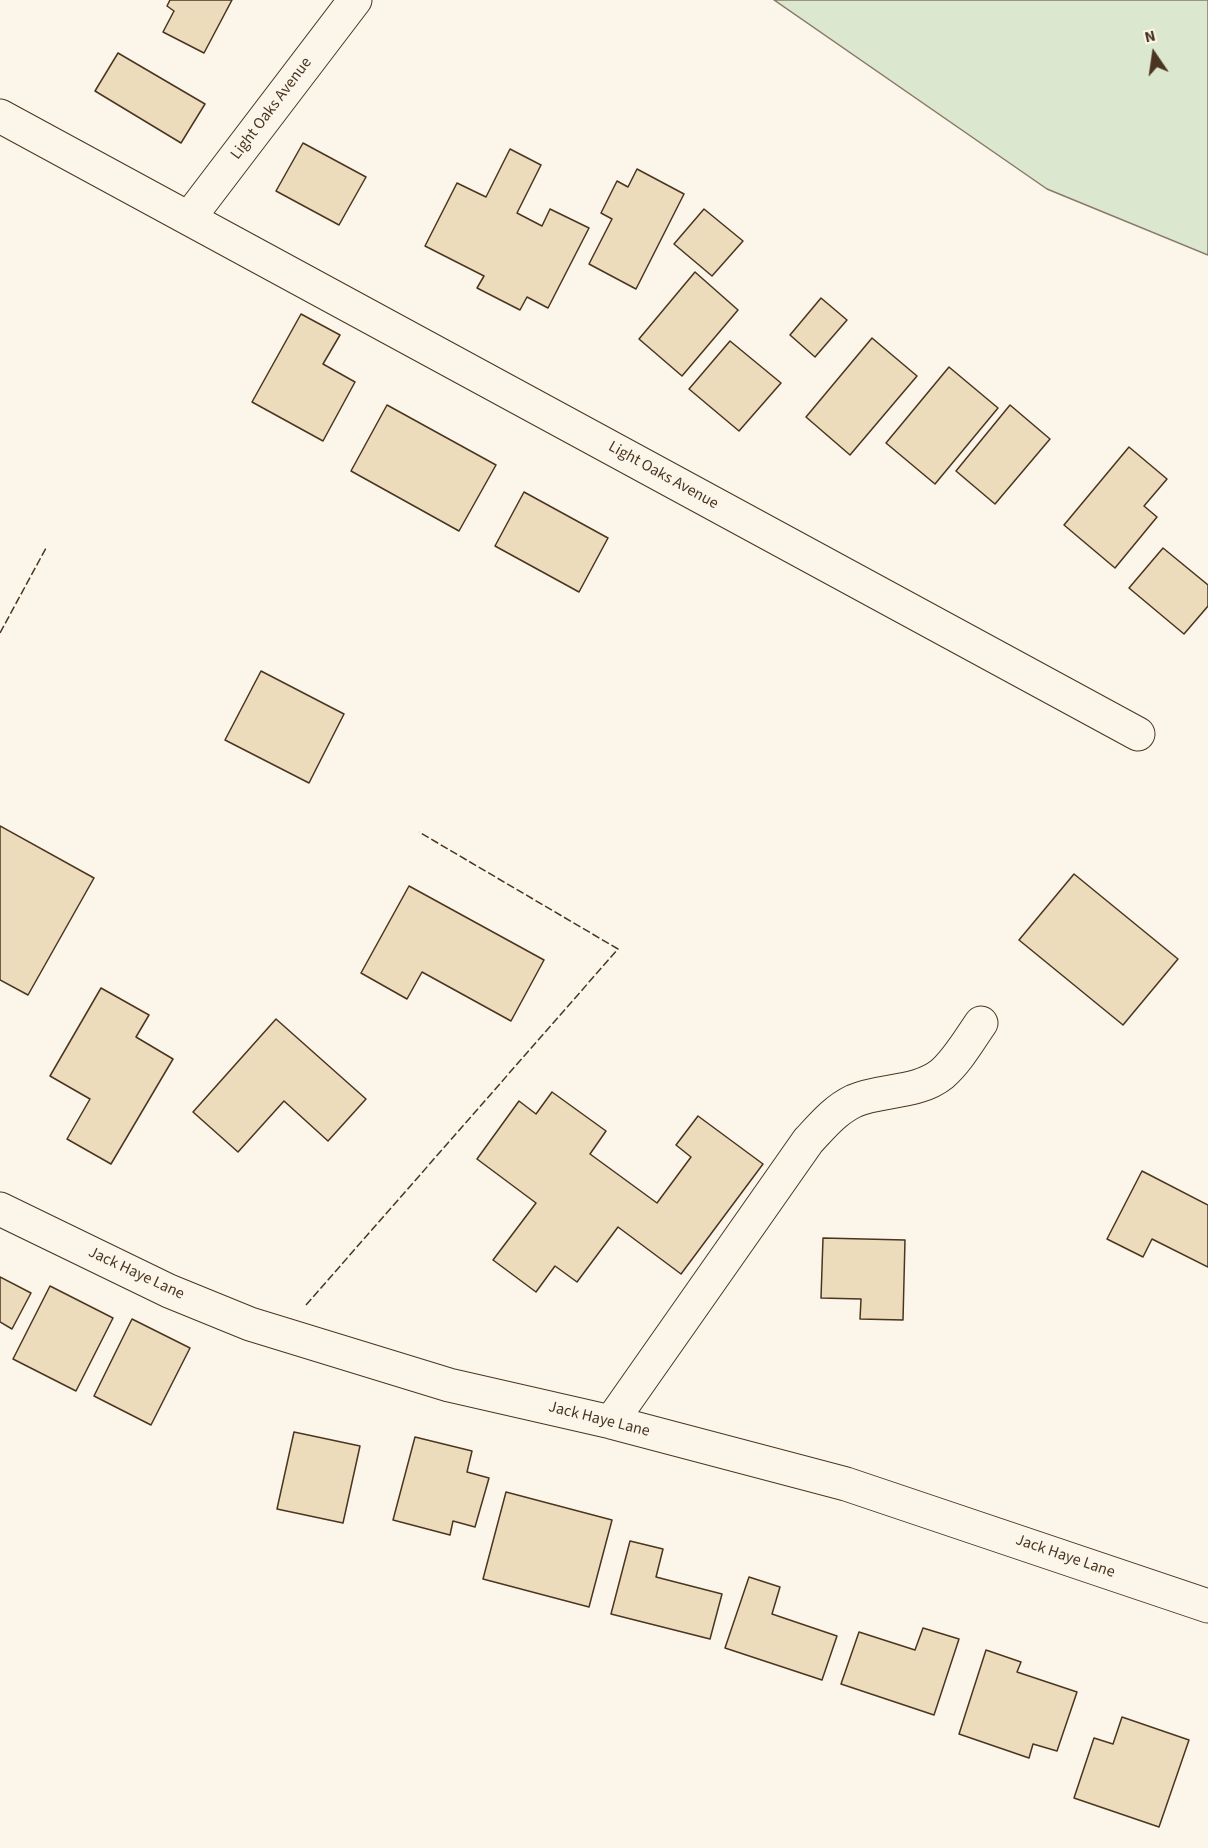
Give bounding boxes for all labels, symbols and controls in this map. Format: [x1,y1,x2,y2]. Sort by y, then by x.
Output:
north arrow [1124,24,1184,84]
text: N [1142,25,1158,48]
street label: Light Oaks Avenue [227,54,317,164]
street label: Light Oaks Avenue [605,438,721,514]
street label: Jack Haye Lane [85,1243,187,1305]
street label: Jack Haye Lane [546,1398,652,1442]
street label: Jack Haye Lane [1013,1531,1117,1583]

